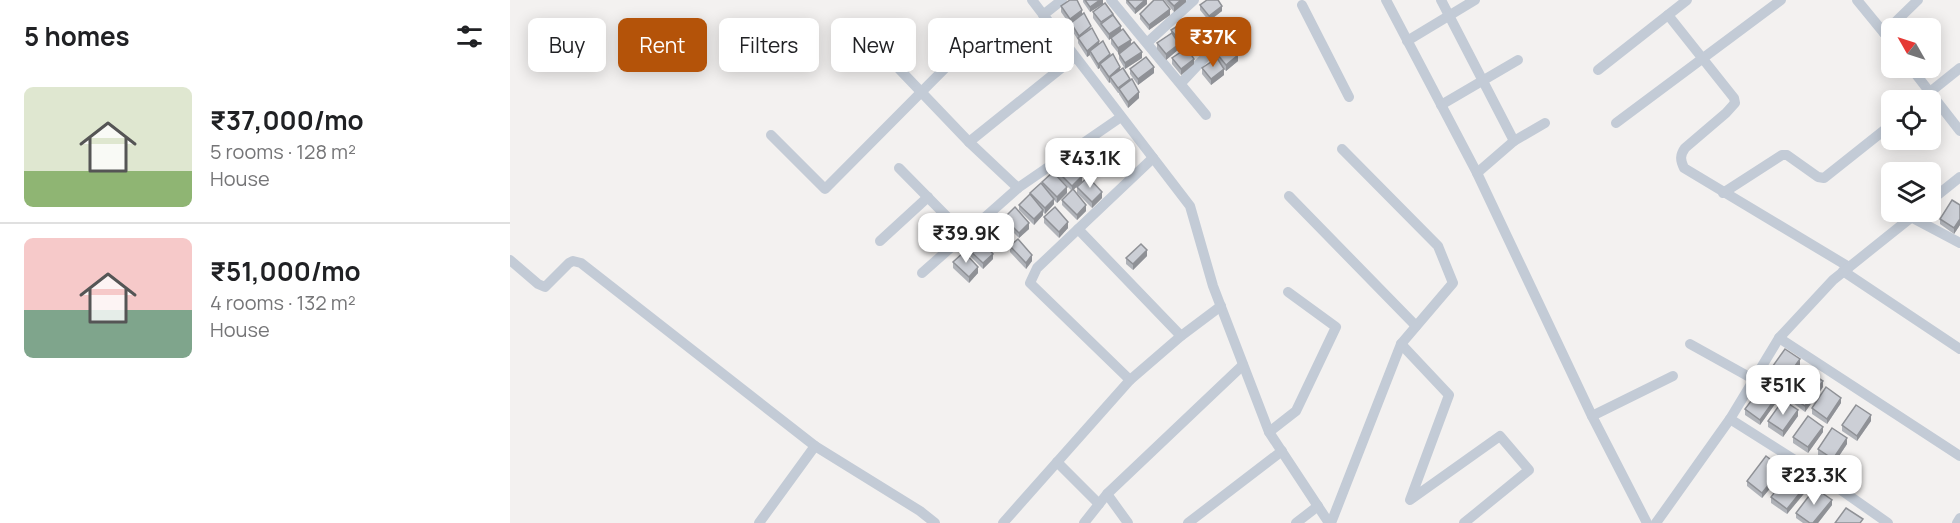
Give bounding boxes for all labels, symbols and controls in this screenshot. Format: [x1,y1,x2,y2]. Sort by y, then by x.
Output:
pin: ₹37K [1177,17,1249,68]
text: 5 homes [24,18,130,54]
chip: Buy [528,18,606,72]
chip: Rent [618,18,707,72]
chip: Filters [719,18,819,72]
chip: New [831,18,916,72]
chip: Apartment [928,18,1074,72]
north arrow [1881,18,1941,78]
map controls [1881,18,1941,222]
icon: filters [453,20,486,53]
text: ₹37K [1189,23,1237,50]
button: locate [1881,90,1941,150]
text: ₹37,000/mo [210,102,364,138]
icon: home [72,111,144,183]
text: 5 rooms · 128 m² [210,138,356,165]
pin: ₹43.1K [1041,138,1139,189]
text: ₹43.1K [1059,144,1121,171]
button: layers [1881,162,1941,222]
text: House [210,165,270,192]
pin: ₹39.9K [917,213,1015,264]
text: ₹39.9K [932,219,1000,246]
text: ₹51,000/mo [210,253,361,289]
icon: home [72,262,144,334]
text: 4 rooms · 132 m² [210,289,356,316]
text: House [210,316,270,343]
pin: ₹51K [1747,365,1819,416]
text: ₹51K [1760,371,1806,398]
pin: ₹23.3K [1765,455,1863,506]
text: ₹23.3K [1781,461,1847,488]

